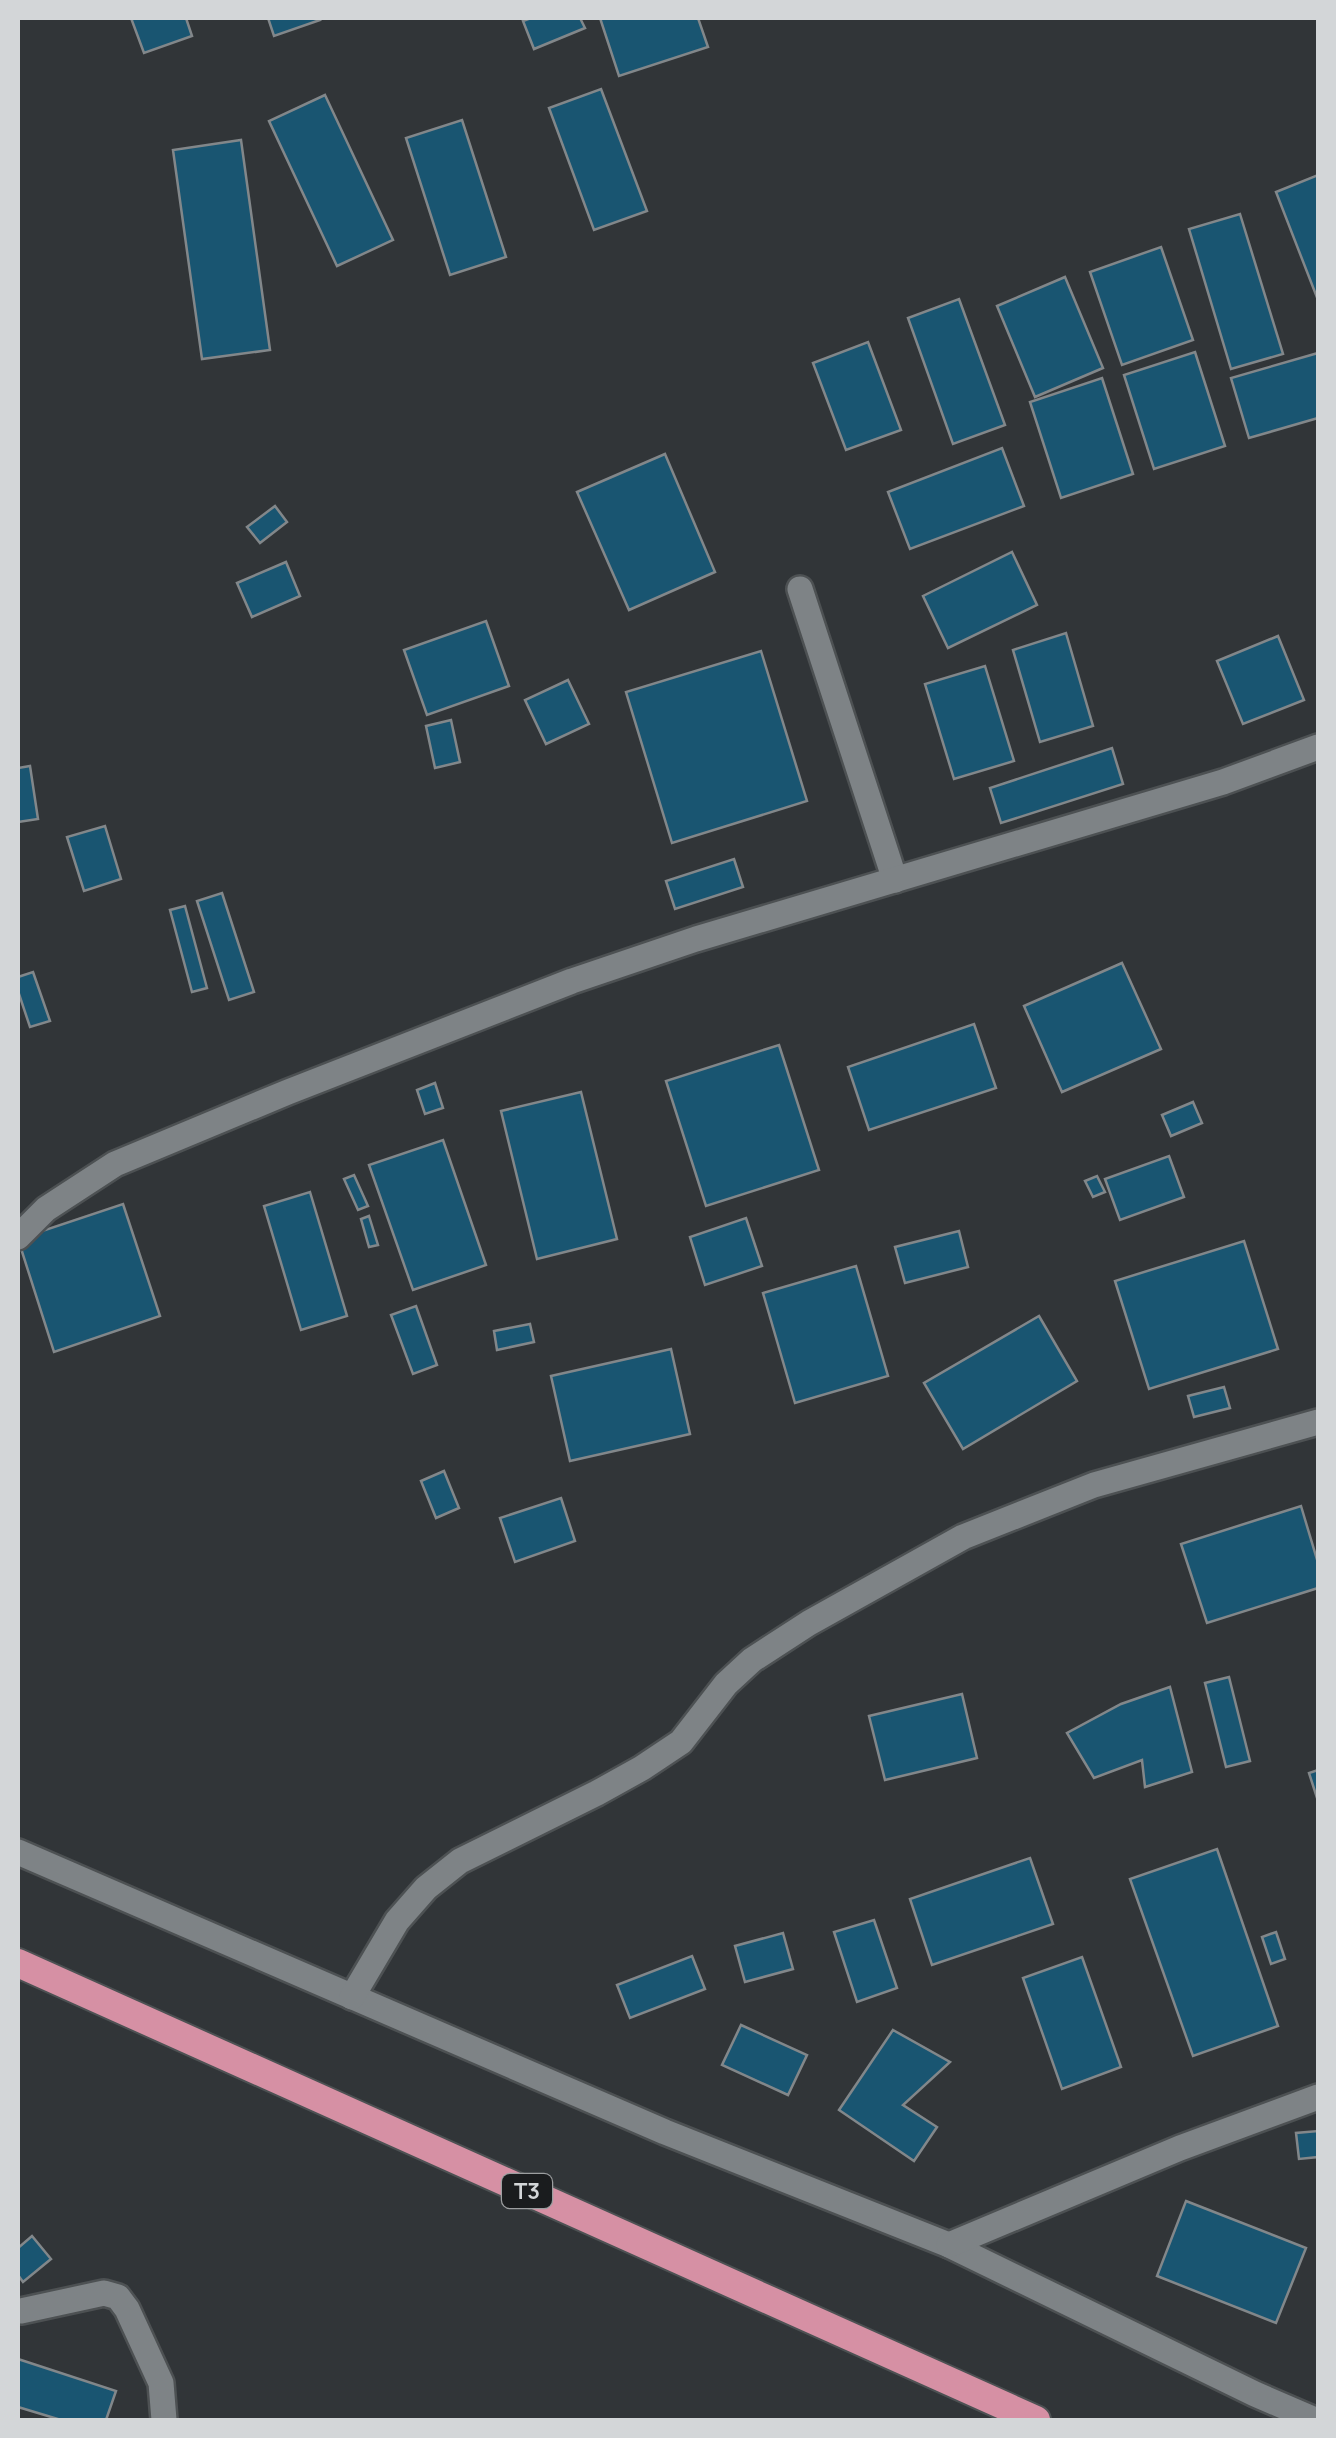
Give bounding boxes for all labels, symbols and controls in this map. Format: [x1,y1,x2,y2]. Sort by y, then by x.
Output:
road number: T3 [502,2174,552,2208]

